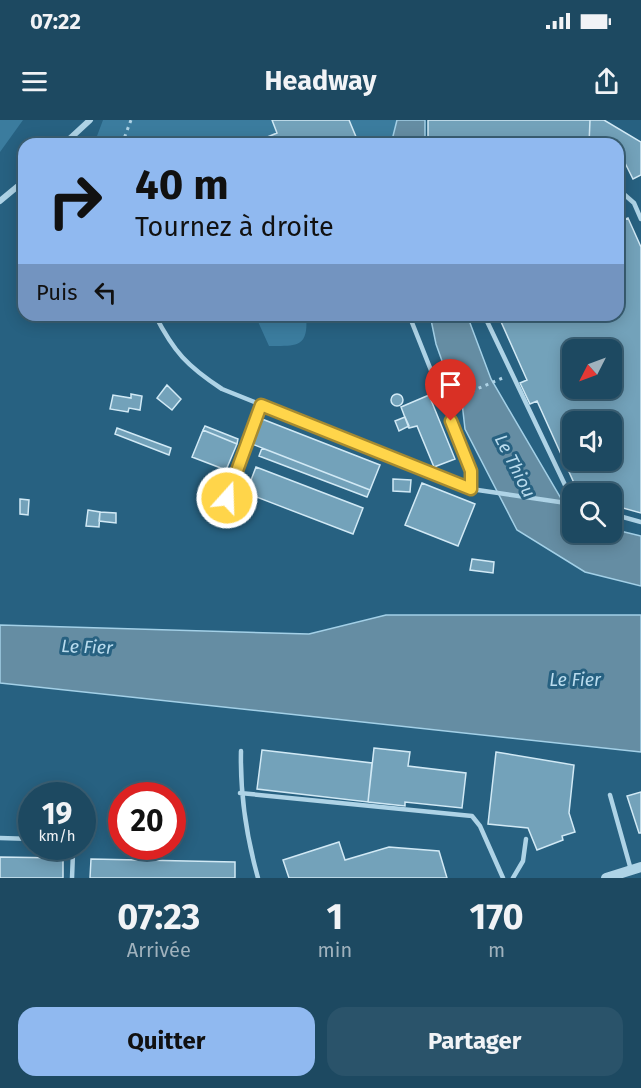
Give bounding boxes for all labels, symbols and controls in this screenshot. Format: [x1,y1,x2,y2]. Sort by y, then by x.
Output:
text: 07:22 [30,8,81,35]
icon: menu [18,65,51,98]
text: Headway [265,65,376,97]
icon: share [590,65,623,98]
text: 40 m [135,160,229,210]
icon: right [36,162,114,240]
text: Tournez à droite [135,211,334,243]
icon: left [89,276,122,309]
text: Puis [36,279,77,306]
north arrow [562,339,622,399]
map controls [562,339,622,543]
pin [425,359,476,421]
icon: arrive [434,368,467,401]
button: sound [562,411,622,471]
water label: Le Thiou [490,431,540,501]
position arrow [195,466,259,530]
button: search [562,483,622,543]
water label: Le Fier [61,635,114,659]
water label: Le Fier [549,669,602,691]
speed limit sign: 20 [108,782,186,860]
text: 19 [42,796,72,832]
text: km/h [38,827,76,845]
text: 07:23 [117,895,200,939]
text: 1 [327,895,343,939]
text: 170 [469,895,524,939]
text: Arrivée [127,938,191,962]
text: min [318,938,352,962]
text: m [488,938,505,962]
button: Quitter [18,1007,315,1076]
button: Partager [327,1007,623,1076]

